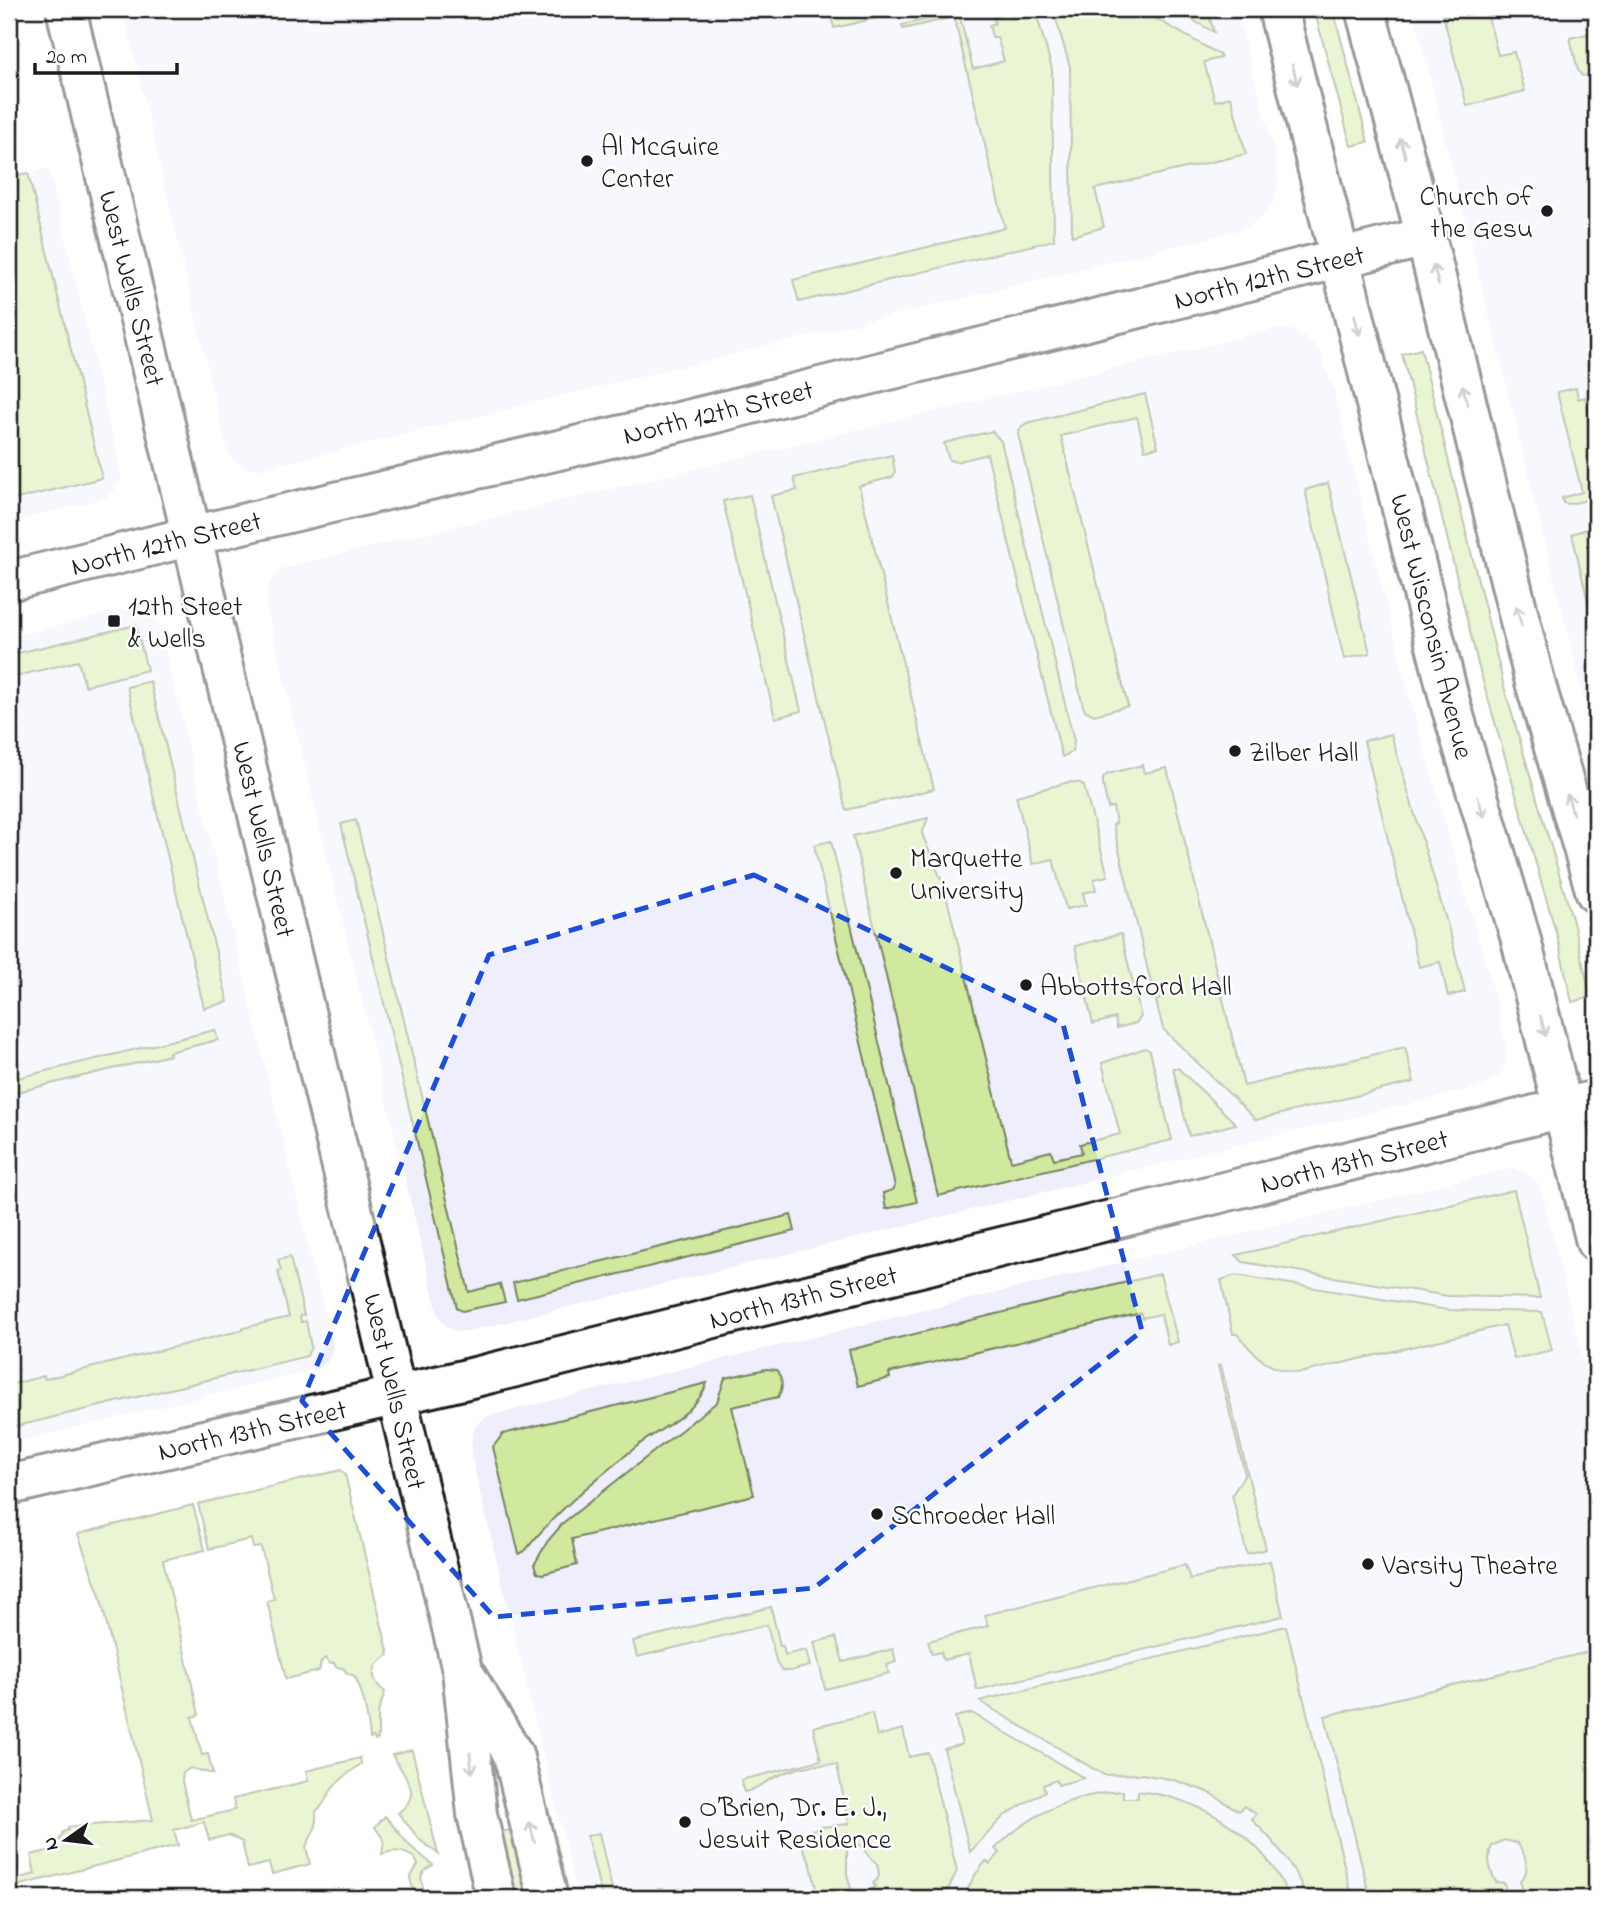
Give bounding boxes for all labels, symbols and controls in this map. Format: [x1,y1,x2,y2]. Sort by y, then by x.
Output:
scale bar [35,32,177,76]
text: 20 m [46,43,87,73]
one-way arrow [1289,63,1302,86]
place label: Al McGuire Center [601,128,720,201]
one-way arrow [1396,137,1409,159]
marker: Al McGuire Center [579,153,595,169]
place label: Church of the Gesu [1419,178,1533,251]
street label: West Wells Street [85,187,174,391]
marker: Church of the Gesu [1539,203,1555,219]
street label: North 12th Street [1170,236,1369,323]
one-way arrow [1429,265,1442,287]
one-way arrow [1351,314,1364,336]
street label: North 12th Street [619,371,818,458]
one-way arrow [1458,384,1471,407]
street label: West Wisconsin Avenue [1377,490,1482,764]
street label: North 12th Street [67,502,266,589]
place label: 12th Steet & Wells [128,588,242,661]
one-way arrow [1511,605,1525,628]
marker: 12th Steet & Wells [106,613,122,629]
place label: Zilber Hall [1249,734,1358,775]
street label: West Wells Street [219,738,304,942]
marker: Zilber Hall [1227,743,1243,759]
one-way arrow [1563,793,1576,815]
one-way arrow [1476,795,1489,817]
place label: Marquette University [910,840,1024,913]
marker: Marquette University [888,865,904,881]
place label: Abbottsford Hall [1040,968,1232,1009]
marker: Abbottsford Hall [1018,977,1034,993]
one-way arrow [1536,1014,1550,1037]
street label: North 13th Street [1256,1120,1453,1207]
street label: North 13th Street [705,1256,902,1343]
street label: West Wells Street [350,1290,435,1494]
street label: North 13th Street [154,1391,351,1474]
place label: Schroeder Hall [891,1497,1055,1538]
marker: Schroeder Hall [869,1506,885,1522]
place label: Varsity Theatre [1381,1547,1558,1588]
marker: Varsity Theatre [1360,1556,1376,1572]
one-way arrow [465,1751,478,1774]
place label: O’Brien, Dr. E. J., Jesuit Residence [699,1789,892,1862]
north arrow [32,1806,102,1876]
marker: O’Brien, Dr. E. J., Jesuit Residence [677,1814,693,1830]
one-way arrow [525,1821,538,1844]
text: N [37,1834,67,1853]

